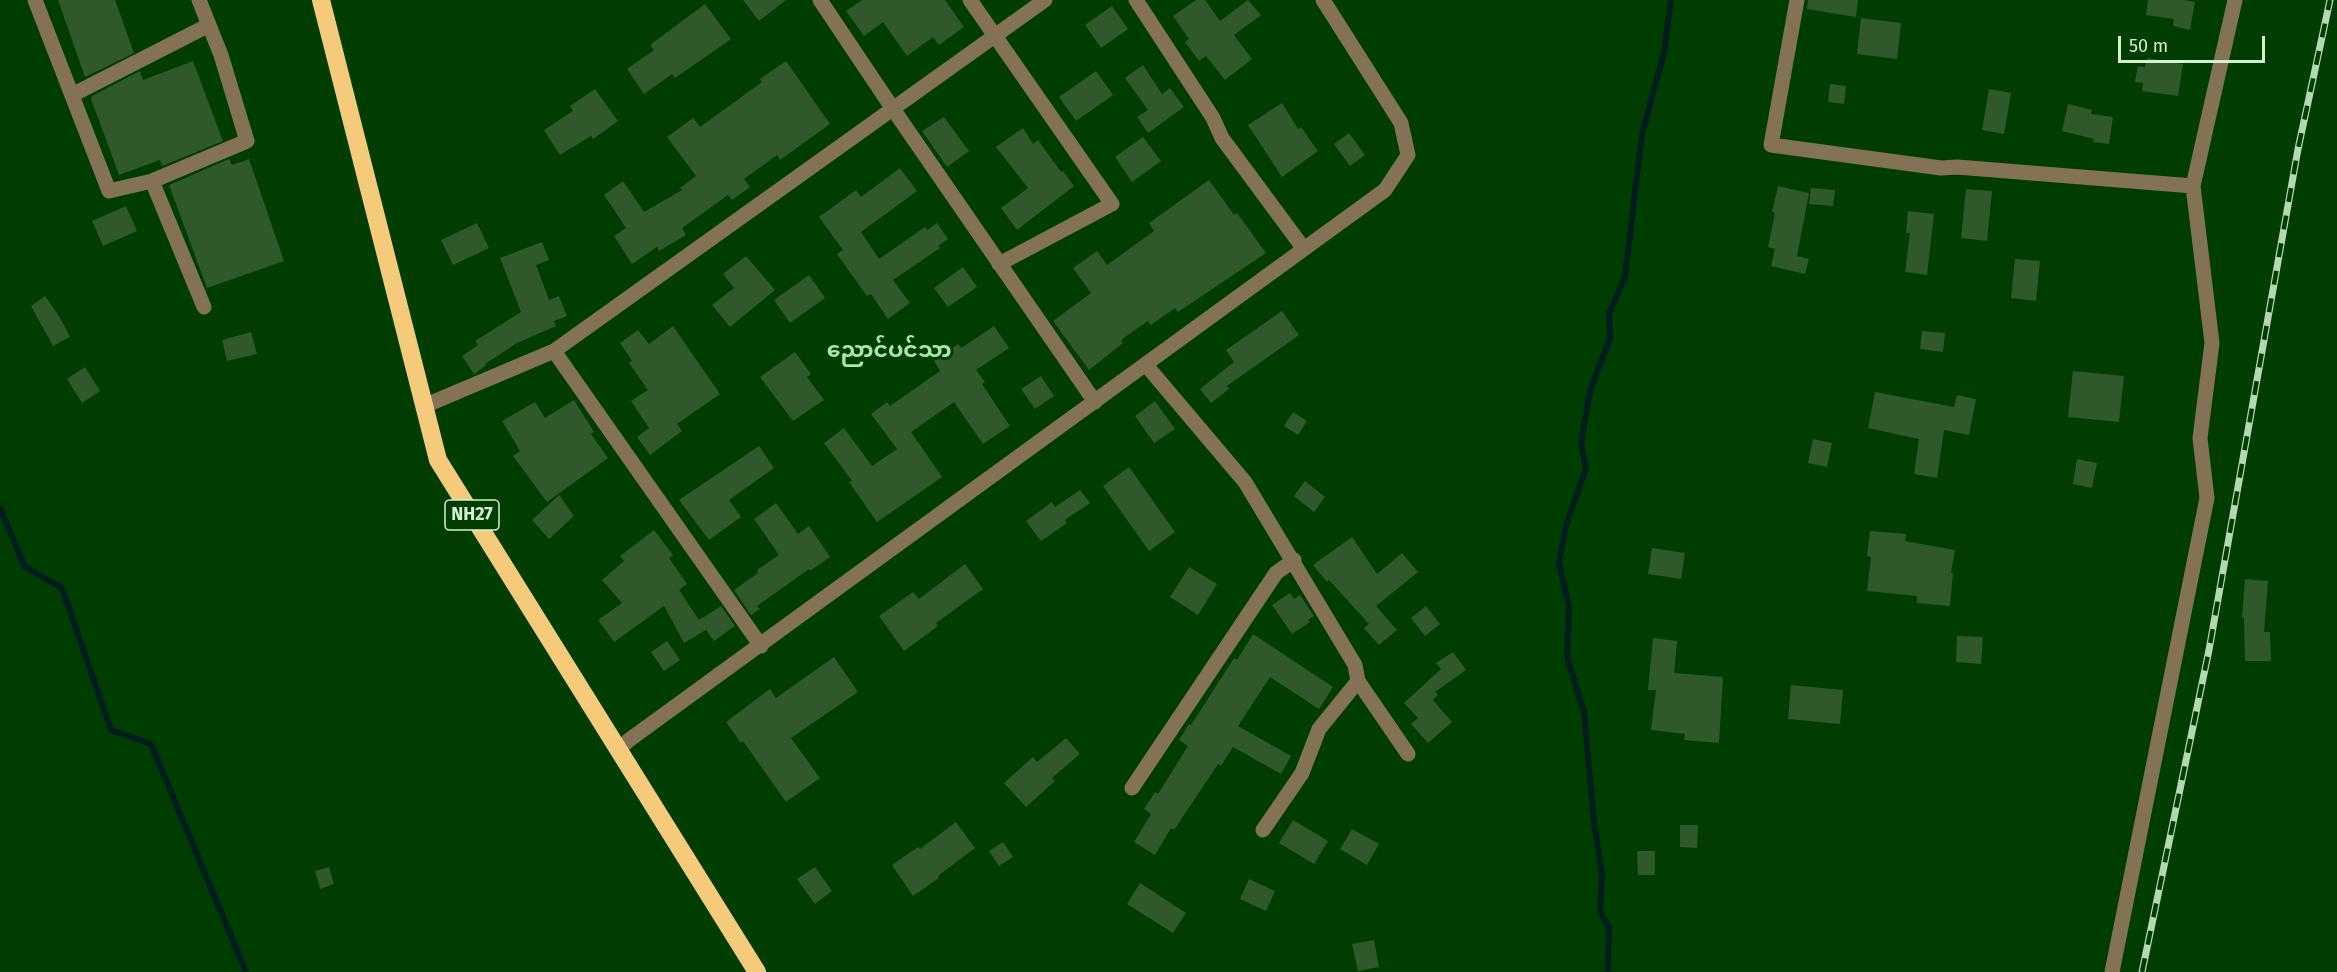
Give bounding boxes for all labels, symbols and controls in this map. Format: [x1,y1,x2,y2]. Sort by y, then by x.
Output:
scale bar [2121,24,2268,62]
text: 50 m [2129,35,2168,57]
district label: ညောင်ပင်သာ [827,338,951,364]
road number: NH27 [445,500,499,530]

